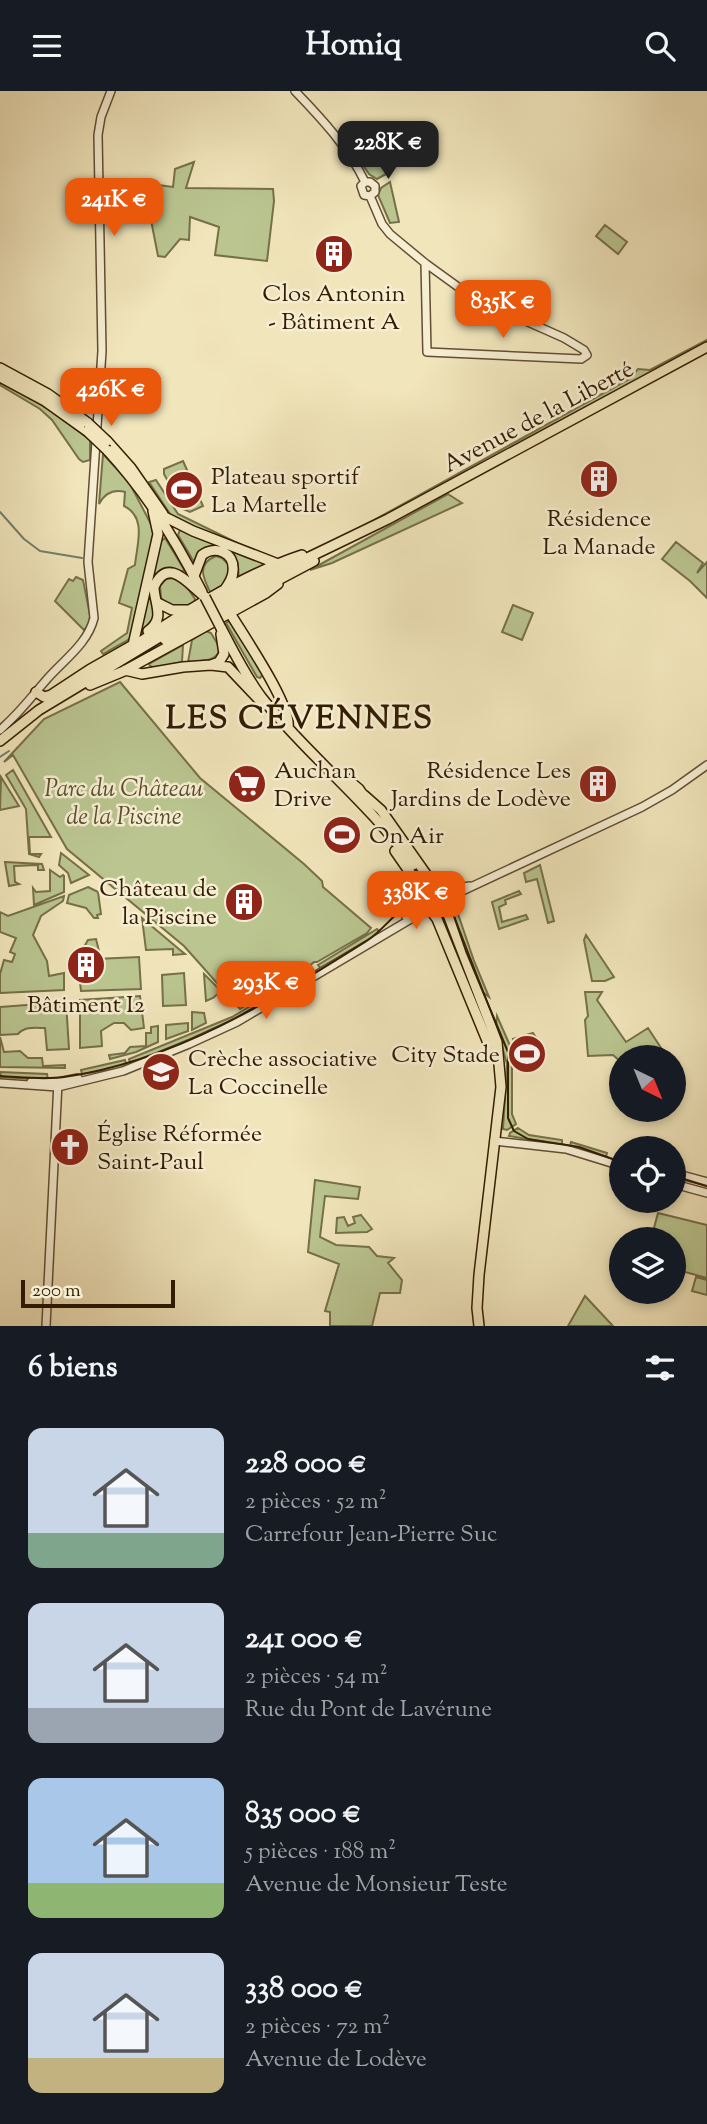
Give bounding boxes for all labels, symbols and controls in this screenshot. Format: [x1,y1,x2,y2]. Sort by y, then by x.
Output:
text: Homiq [305,23,402,69]
icon: menu [28,27,66,65]
icon: search [641,27,679,65]
pin: 228K € [331,122,445,181]
text: 228K € [354,127,422,160]
pin: 241K € [57,179,171,238]
text: 241K € [81,184,147,217]
building icon: Clos Antonin - Bâtiment A [313,233,355,275]
place label: Clos Antonin - Bâtiment A [262,278,406,340]
pin: 835K € [446,281,560,340]
text: 835K € [471,286,535,319]
street label: Avenue de la Liberté [438,353,640,482]
pin: 426K € [54,369,168,428]
text: 426K € [76,374,146,407]
building icon: Résidence La Manade [578,458,620,500]
place label: Plateau sportif La Martelle [211,461,361,523]
sports icon: Plateau sportif La Martelle [163,469,205,511]
place label: Résidence La Manade [542,503,656,565]
district label: LES CÉVENNES [166,697,434,743]
place label: Auchan Drive [274,755,357,817]
place label: Résidence Les Jardins de Lodève [389,755,571,817]
supermarket icon: Auchan Drive [226,763,268,805]
building icon: Résidence Les Jardins de Lodève [577,763,619,805]
park label: Parc du Château de la Piscine [45,773,204,835]
sports icon: On Air [321,814,363,856]
place label: On Air [369,820,444,854]
pin: 338K € [359,871,473,931]
place label: Château de la Piscine [99,873,217,935]
text: 338K € [383,877,449,910]
building icon: Château de la Piscine [223,881,265,923]
building icon: Bâtiment I2 [65,944,107,986]
pin: 293K € [209,961,323,1021]
text: 293K € [233,967,299,1000]
place label: Bâtiment I2 [27,989,145,1023]
sports icon: City Stade [506,1033,548,1075]
place label: City Stade [391,1039,500,1073]
place label: Crèche associative La Coccinelle [188,1043,378,1105]
north arrow [609,1045,686,1122]
map controls [609,1045,686,1304]
school or university icon: Crèche associative La Coccinelle [140,1051,182,1093]
place label: Église Réformée Saint-Paul [97,1118,262,1180]
church icon: Église Réformée Saint-Paul [49,1126,91,1168]
button: locate [609,1136,686,1213]
button: layers [609,1227,686,1304]
scale bar [21,1277,175,1309]
text: 200 m [32,1278,81,1305]
text: 6 biens [28,1347,118,1390]
icon: filters [641,1349,679,1387]
text: 228 000 € [245,1443,367,1486]
icon: home [84,1456,168,1540]
text: 2 pièces · 52 m² [245,1486,387,1519]
text: Carrefour Jean-Pierre Suc [245,1519,497,1552]
text: 241 000 € [245,1618,363,1661]
icon: home [84,1631,168,1715]
text: 2 pièces · 54 m² [245,1661,387,1694]
text: Rue du Pont de Lavérune [245,1694,492,1727]
text: 835 000 € [245,1793,361,1836]
icon: home [84,1806,168,1890]
text: 5 pièces · 188 m² [245,1836,396,1869]
text: Avenue de Monsieur Teste [245,1869,508,1902]
text: 338 000 € [245,1968,363,2011]
icon: home [84,1981,168,2065]
text: 2 pièces · 72 m² [245,2011,390,2044]
text: Avenue de Lodève [245,2044,427,2077]

